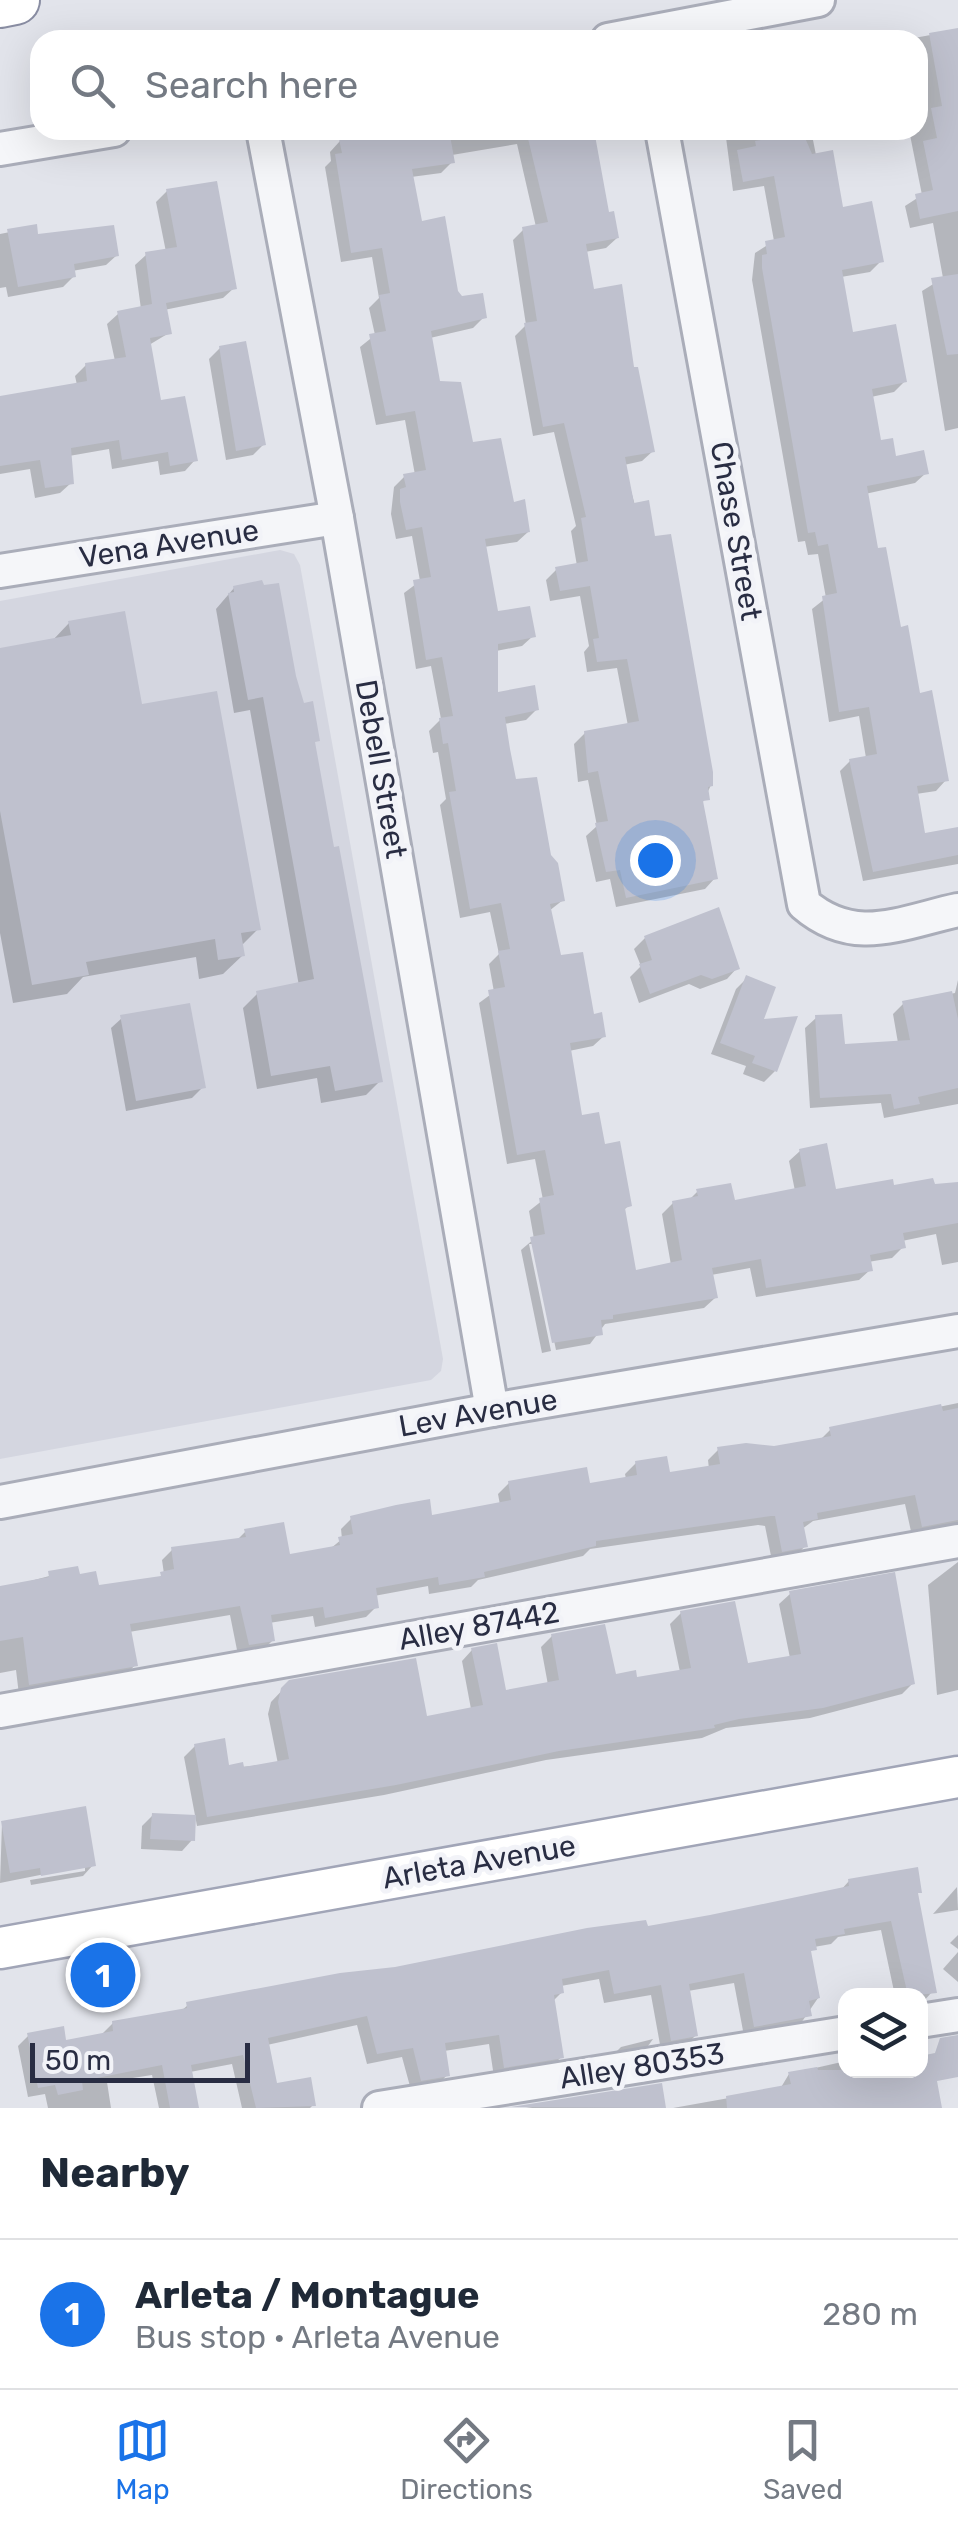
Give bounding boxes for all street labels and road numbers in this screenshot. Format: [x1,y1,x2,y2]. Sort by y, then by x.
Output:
street label: Chase Street [703,439,769,624]
street label: Vena Avenue [77,512,261,576]
street label: Debell Street [348,677,414,861]
street label: Lev Avenue [396,1381,560,1445]
street label: Alley 87442 [396,1594,562,1658]
street label: Arleta Avenue [380,1827,578,1897]
street label: Alley 80353 [557,2035,727,2097]

